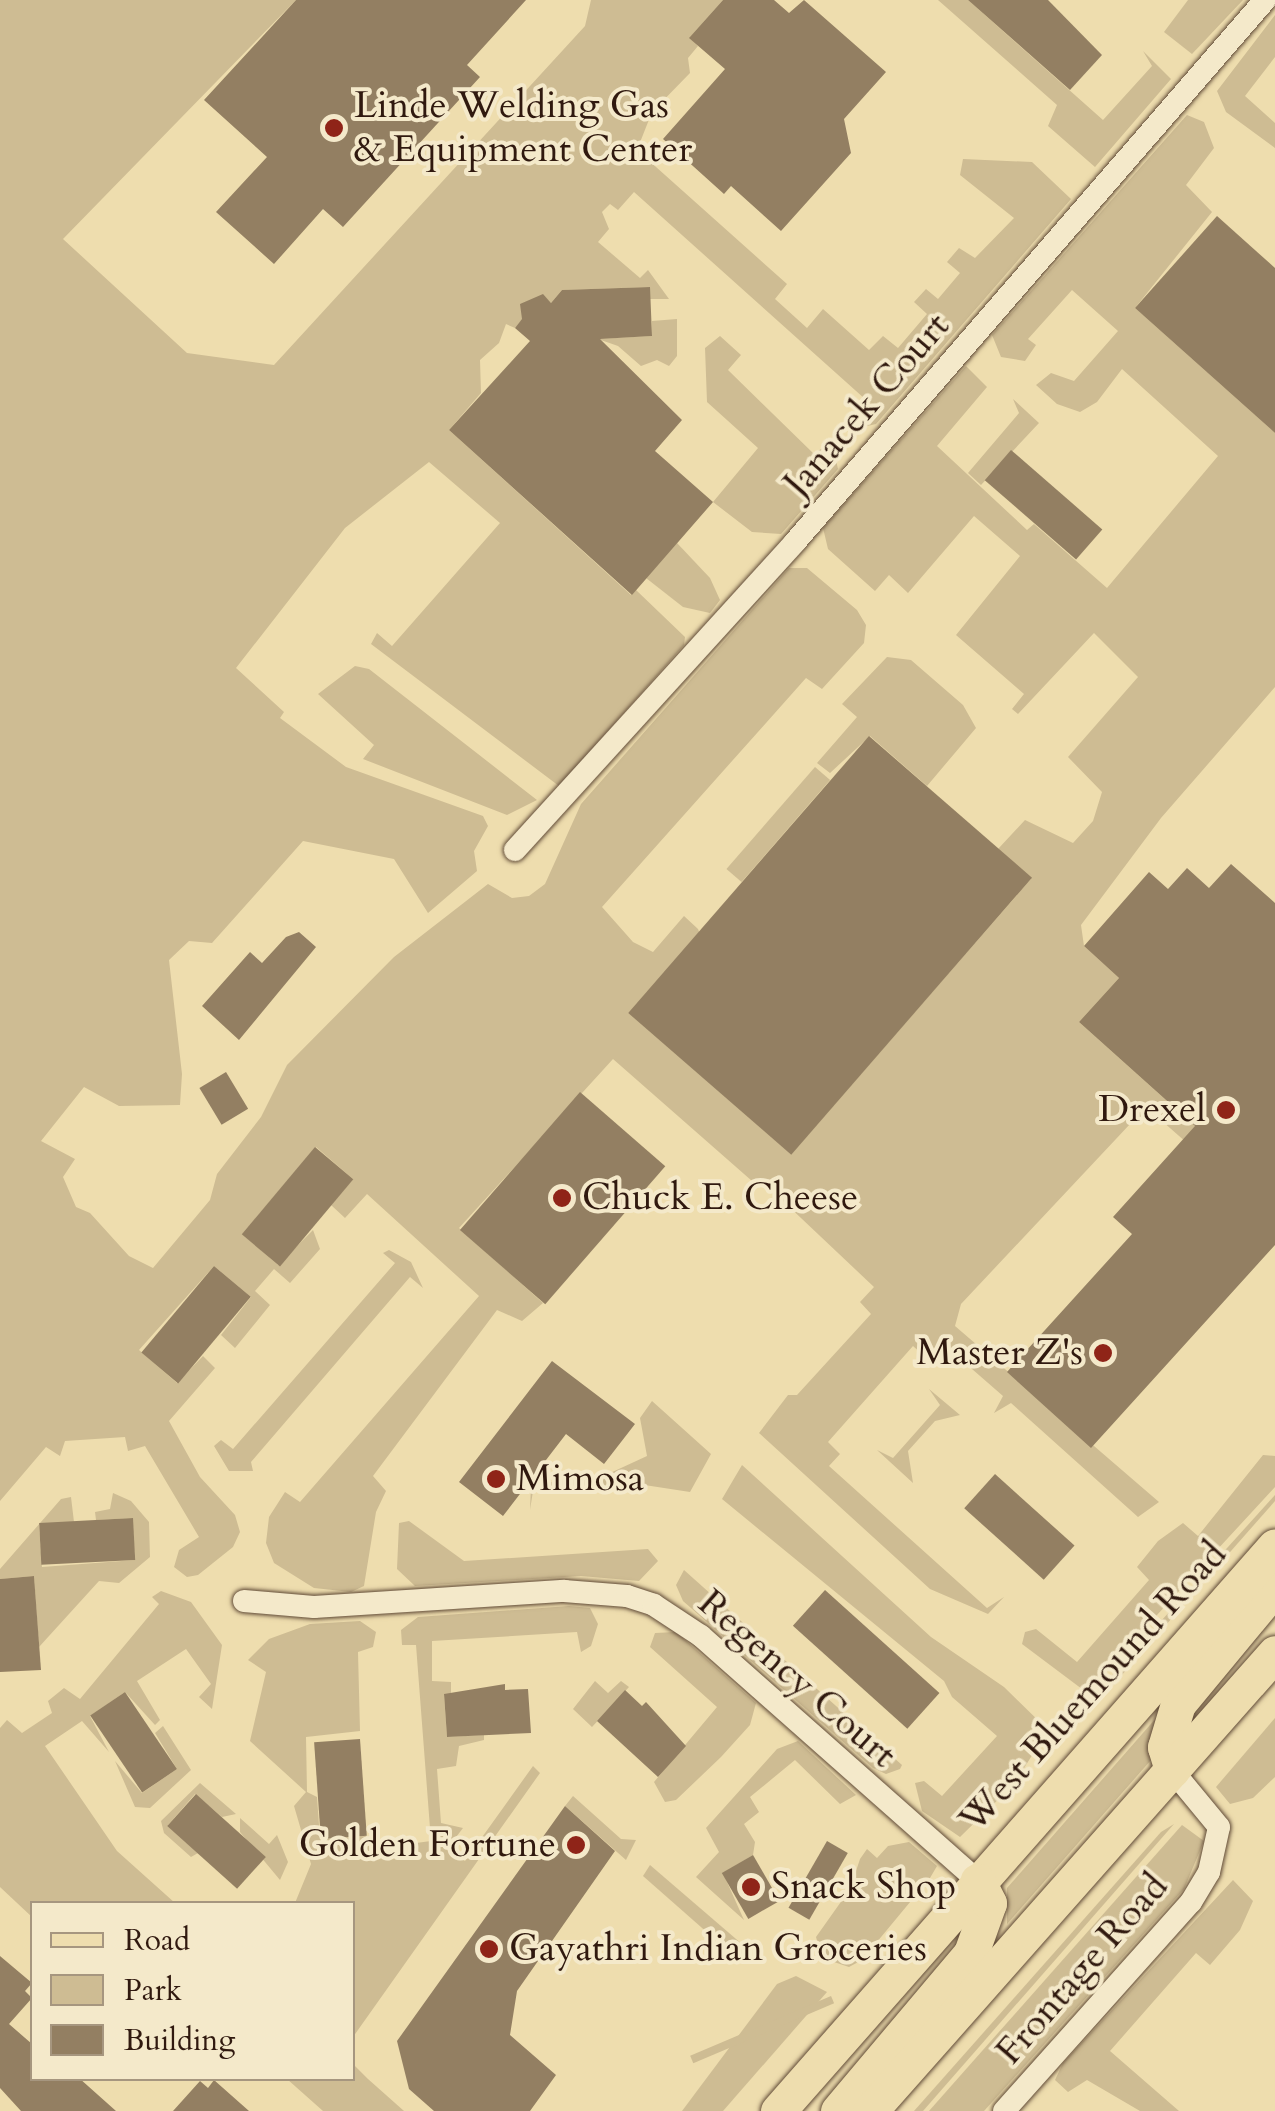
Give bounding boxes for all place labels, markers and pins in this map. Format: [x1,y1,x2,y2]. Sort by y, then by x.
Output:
place label: Linde Welding Gas & Equipment Center [354,83,692,172]
marker: Linde Welding Gas & Equipment Center [323,117,345,139]
place label: Drexel [1098,1087,1206,1133]
marker: Drexel [1215,1099,1237,1121]
place label: Chuck E. Cheese [582,1175,858,1221]
marker: Chuck E. Cheese [551,1187,573,1209]
place label: Master Z's [916,1330,1083,1376]
marker: Master Z's [1092,1342,1114,1364]
place label: Mimosa [516,1456,644,1502]
marker: Mimosa [485,1468,507,1490]
place label: Golden Fortune [299,1822,556,1868]
marker: Golden Fortune [565,1834,587,1856]
place label: Snack Shop [771,1864,957,1910]
marker: Snack Shop [740,1876,762,1898]
place label: Gayathri Indian Groceries [509,1926,927,1972]
marker: Gayathri Indian Groceries [478,1938,500,1960]

